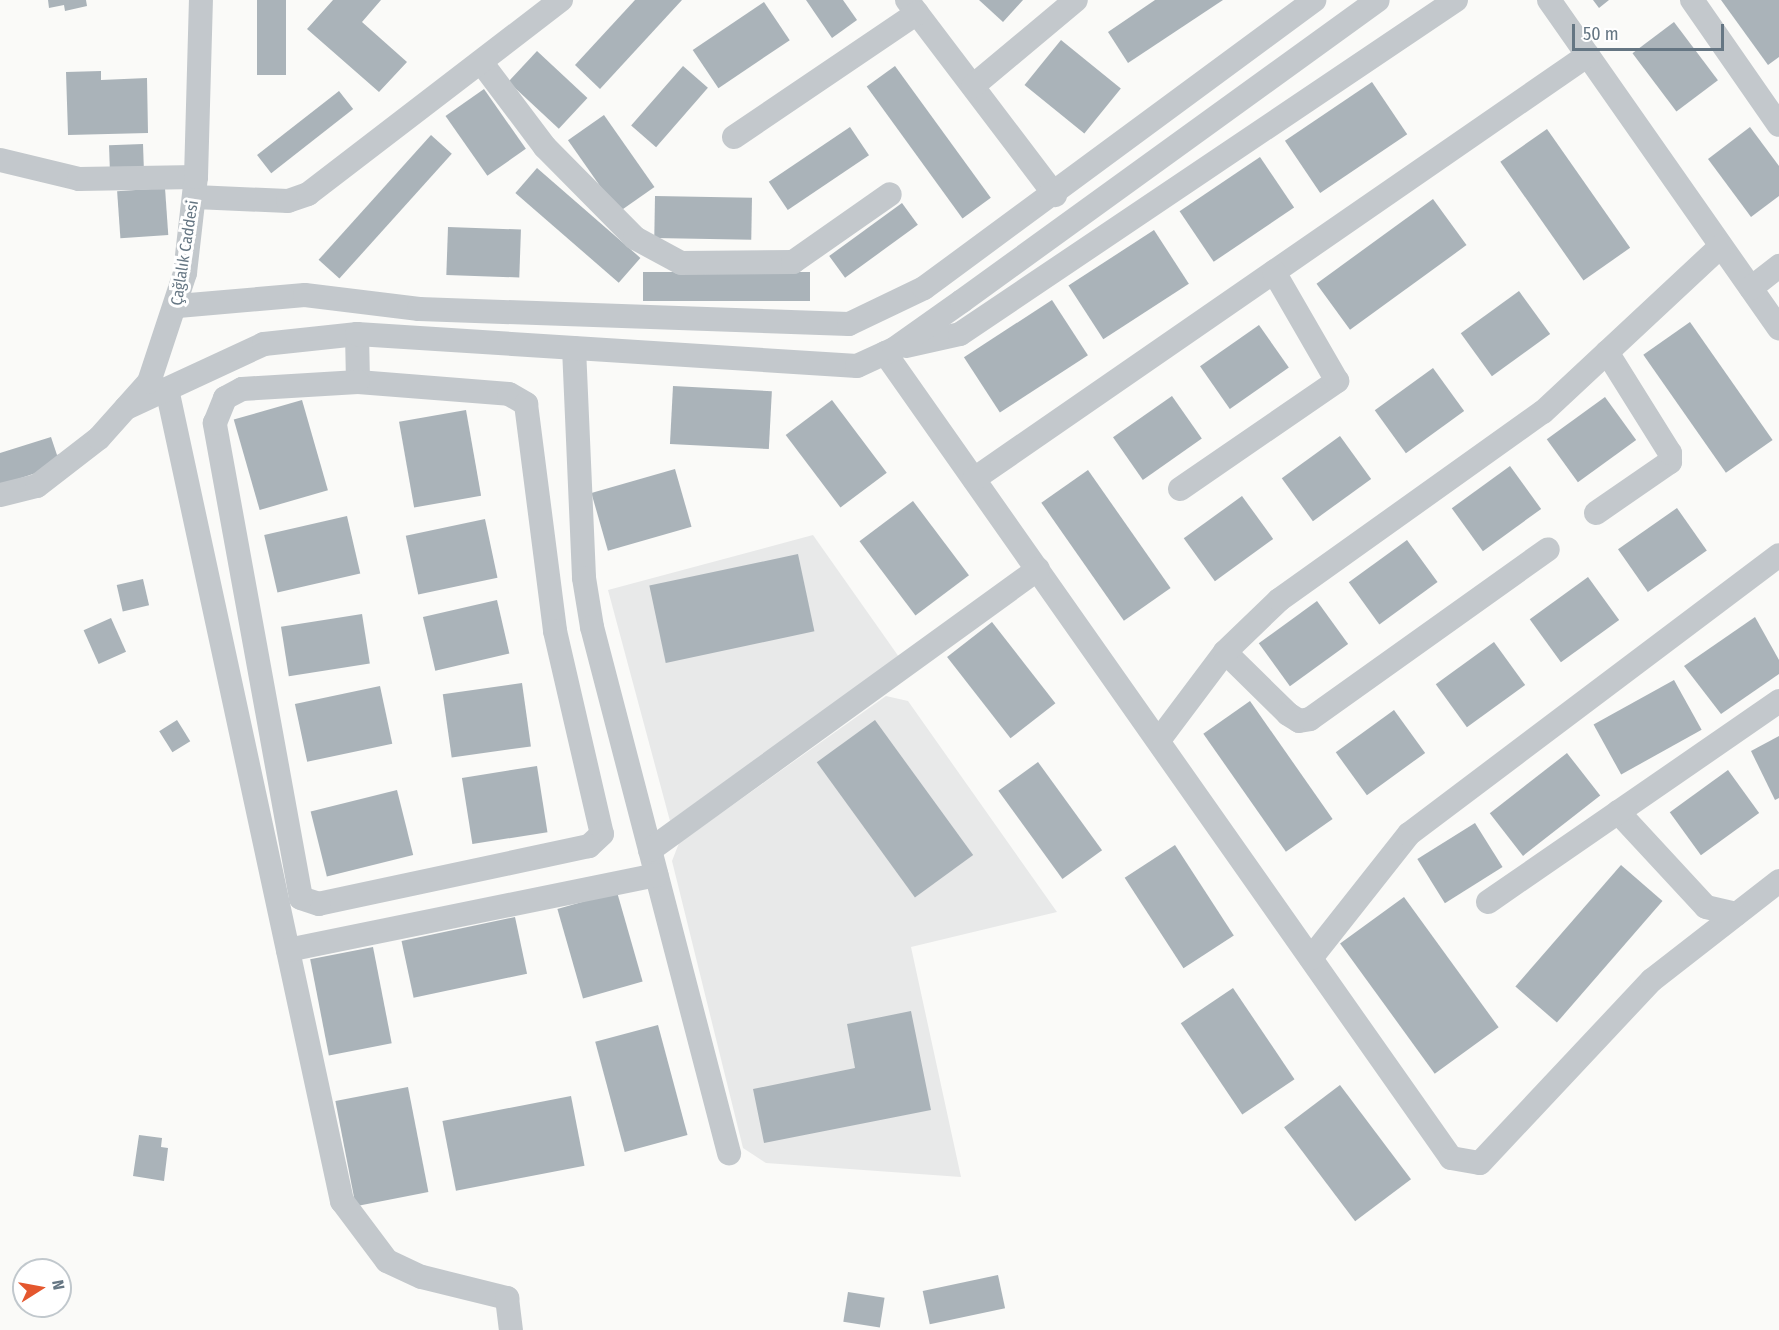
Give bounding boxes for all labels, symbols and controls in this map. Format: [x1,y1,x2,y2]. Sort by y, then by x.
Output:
scale bar [1575,12,1726,50]
text: 50 m [1583,23,1619,45]
street label: Çağlalık Caddesi [167,199,203,307]
north arrow [12,1258,72,1318]
text: N [48,1278,68,1291]

